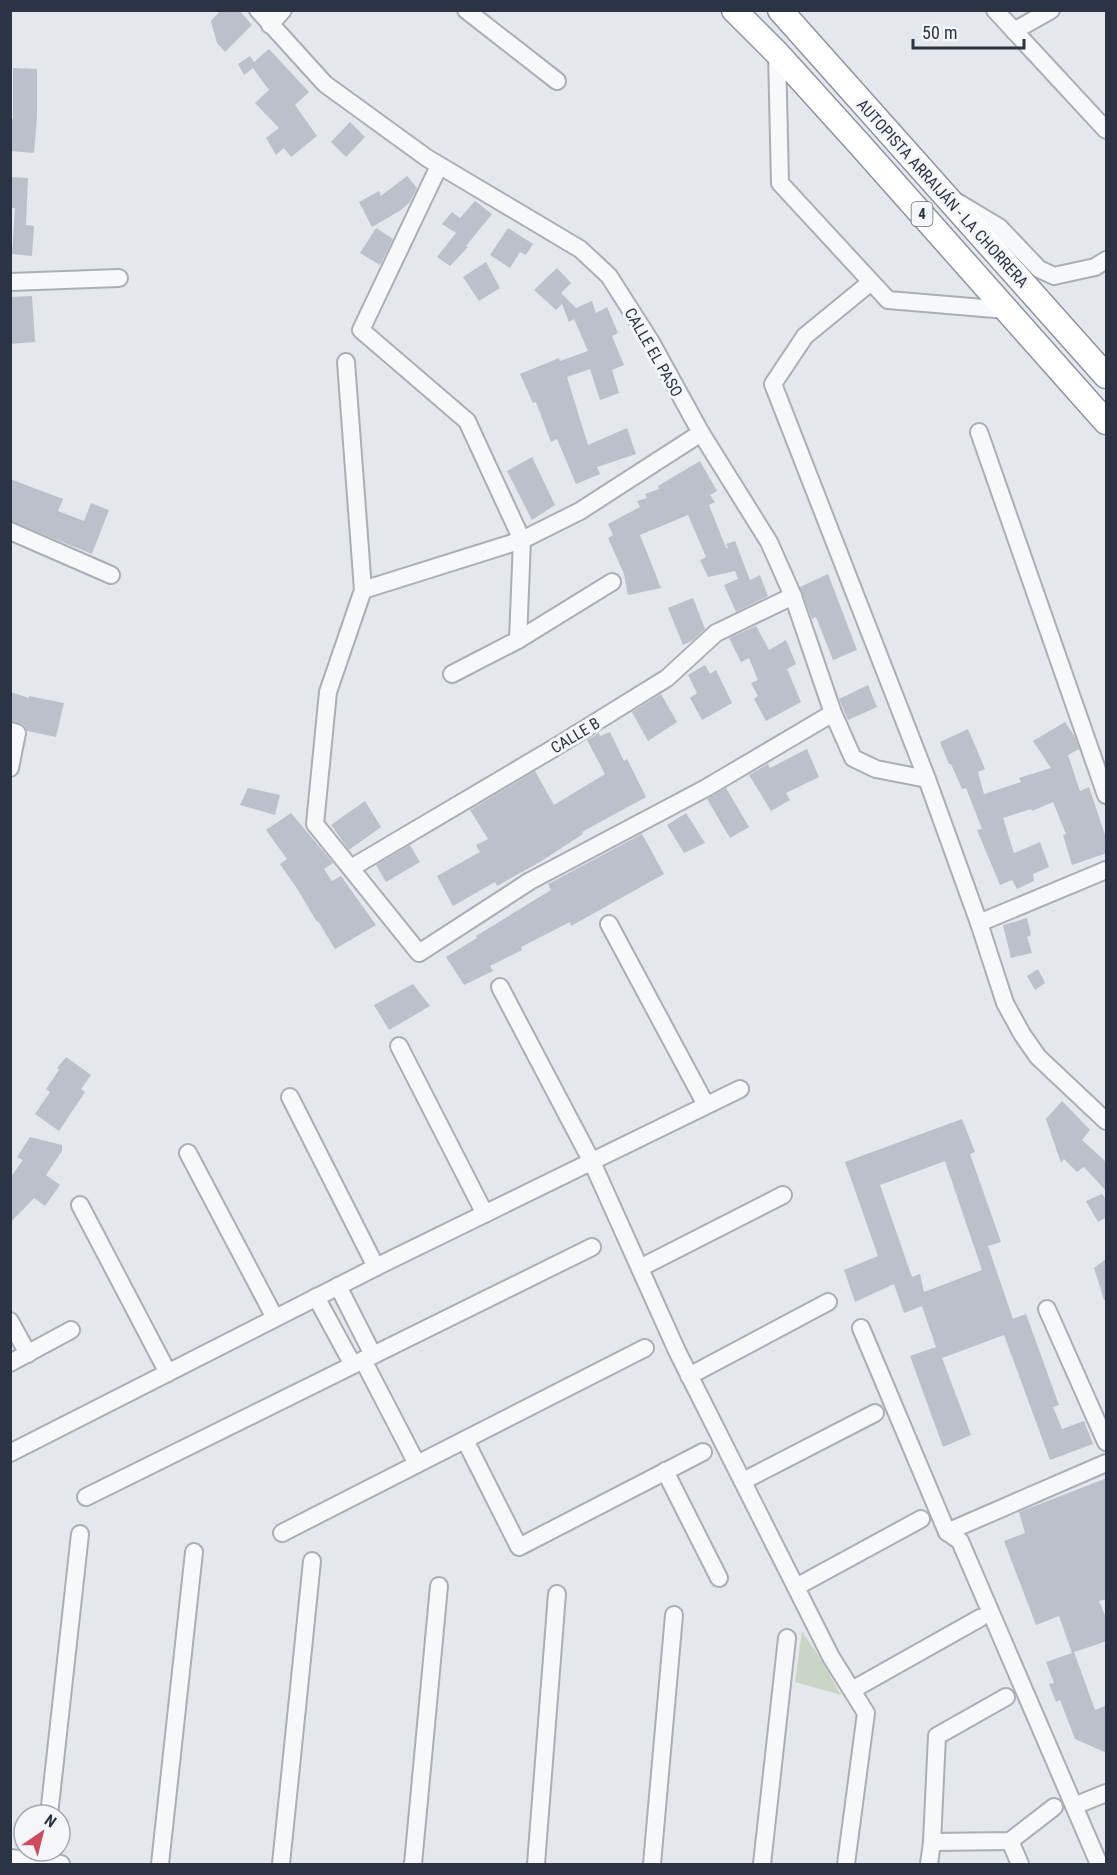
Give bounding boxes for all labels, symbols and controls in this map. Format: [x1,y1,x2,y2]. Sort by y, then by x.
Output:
scale bar [913,12,1024,50]
text: 50 m [922,22,957,43]
street label: AUTOPISTA ARRAIJÁN - LA CHORRERA [853,95,1032,291]
road number: 4 [912,202,932,226]
street label: CALLE EL PASO [621,304,687,400]
street label: CALLE B [547,713,603,757]
north arrow [12,1803,72,1863]
text: N [41,1811,60,1832]

